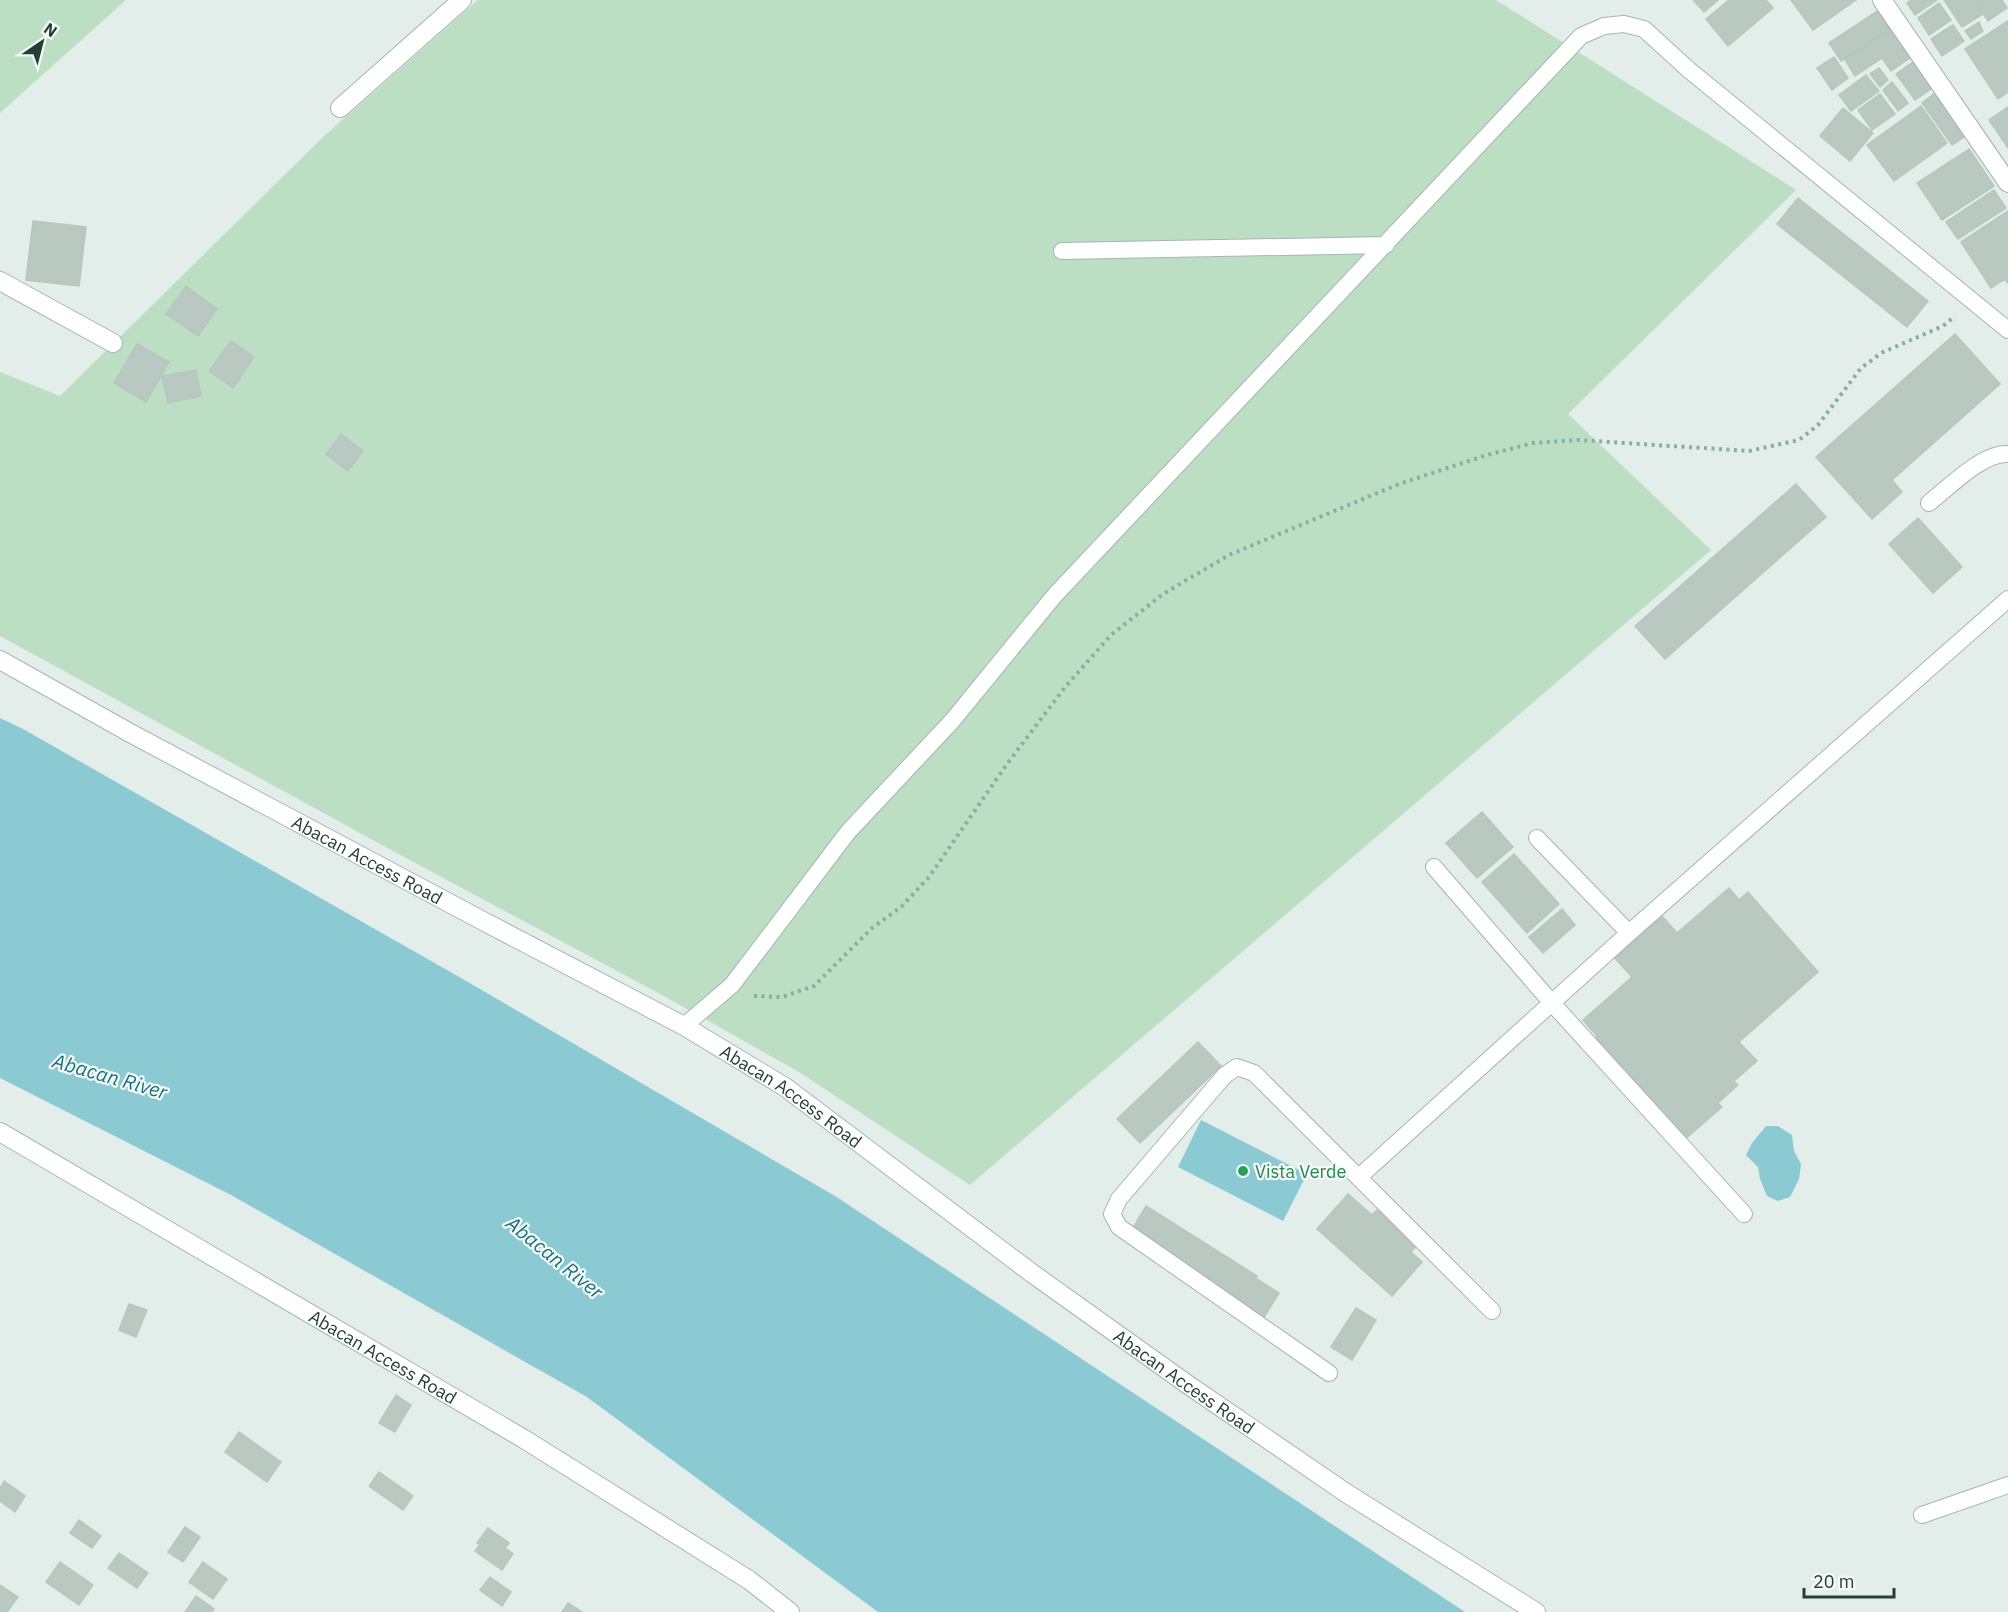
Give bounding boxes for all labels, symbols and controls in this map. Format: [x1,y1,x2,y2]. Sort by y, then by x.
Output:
north arrow [12,12,72,72]
text: N [40,18,61,41]
street label: Abacan Access Road [288,810,447,909]
street label: Abacan Access Road [716,1039,867,1153]
water label: Abacan River [49,1047,171,1105]
place label: Vista Verde [1255,1160,1347,1183]
marker: Vista Verde [1236,1164,1250,1178]
water label: Abacan River [500,1209,610,1305]
street label: Abacan Access Road [305,1304,461,1409]
street label: Abacan Access Road [1109,1324,1259,1439]
scale bar [1804,1561,1894,1599]
text: 20 m [1813,1570,1855,1593]

